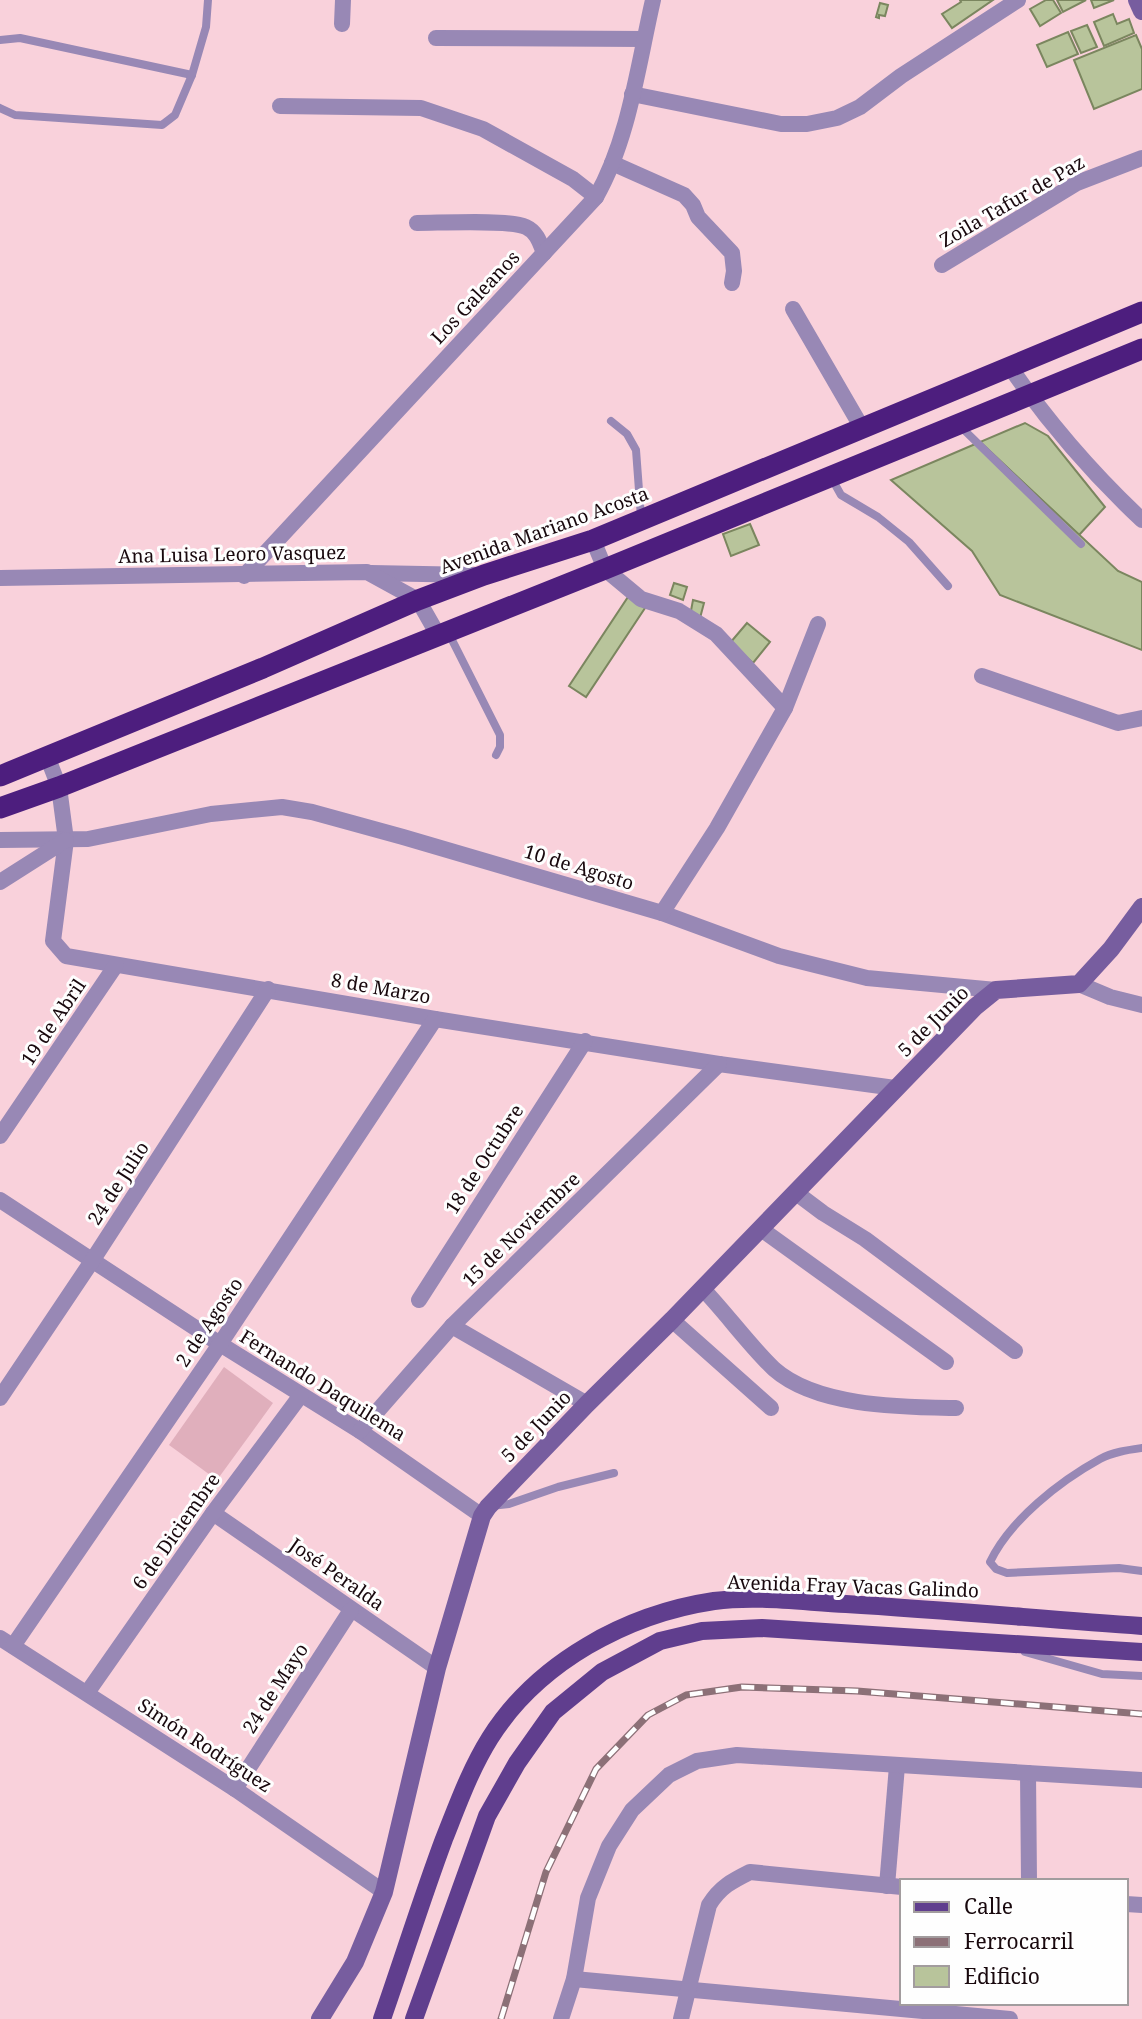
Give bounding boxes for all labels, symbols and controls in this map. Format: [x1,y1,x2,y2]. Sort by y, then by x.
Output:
street label: Zoila Tafur de Paz [935,149,1089,253]
street label: Los Galeanos [425,245,525,349]
street label: Avenida Mariano Acosta [436,480,652,580]
street label: Ana Luisa Leoro Vasquez [118,539,346,569]
street label: 10 de Agosto [521,838,637,896]
street label: 8 de Marzo [329,966,433,1010]
street label: 19 de Abril [15,974,91,1070]
street label: 5 de Junio [892,980,974,1062]
street label: 18 de Octubre [439,1099,529,1219]
street label: 24 de Julio [81,1136,155,1230]
street label: 15 de Noviembre [456,1166,586,1292]
street label: 2 de Agosto [169,1272,249,1372]
street label: Fernando Daquilema [235,1323,411,1447]
street label: 5 de Junio [495,1384,577,1468]
street label: 6 de Diciembre [126,1468,226,1594]
street label: José Peralda [283,1531,390,1616]
street label: Avenida Fray Vacas Galindo [727,1569,979,1603]
street label: 24 de Mayo [236,1638,314,1738]
street label: Simón Rodríguez [133,1692,277,1798]
legend [900,1879,1128,2005]
text: Calle [964,1892,1013,1920]
text: Ferrocarril [964,1927,1074,1955]
text: Edificio [964,1962,1040,1990]

